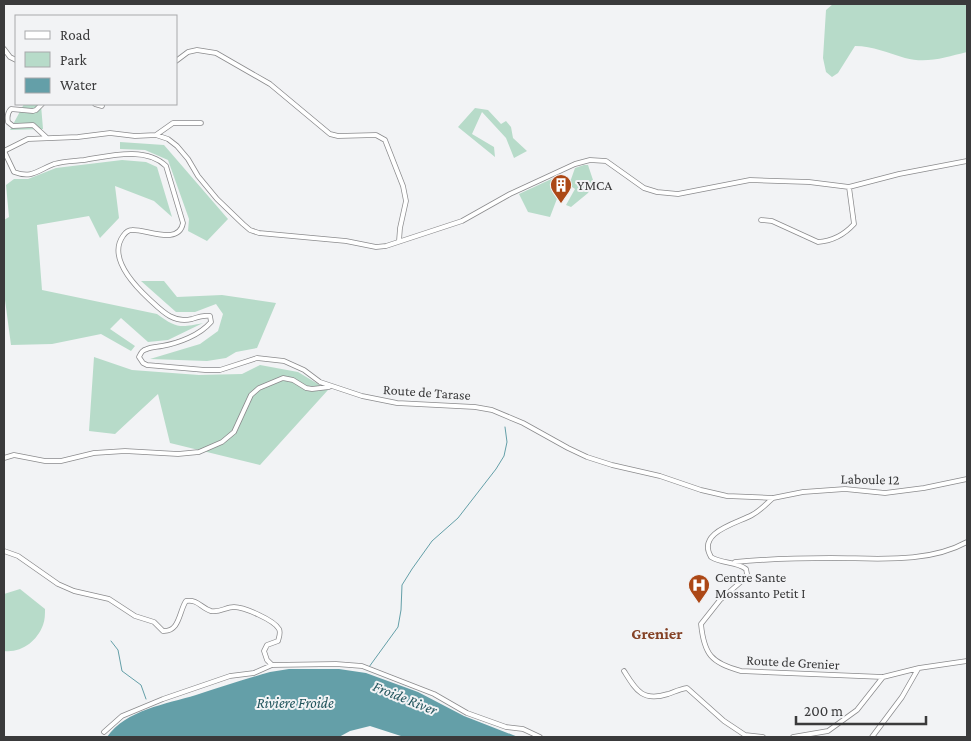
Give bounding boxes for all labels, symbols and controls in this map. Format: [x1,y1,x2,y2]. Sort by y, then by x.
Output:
legend [15,15,178,105]
text: Road [60,27,91,43]
text: Park [60,52,87,68]
text: Water [60,77,97,93]
building icon: YMCA [549,173,573,204]
place label: YMCA [577,177,612,193]
street label: Route de Tarase [383,381,471,403]
street label: Laboule 12 [840,470,900,488]
place label: Centre Sante Mossanto Petit I [715,569,805,601]
hospital icon: Centre Sante Mossanto Petit I [687,573,711,604]
district label: Grenier [631,625,683,642]
street label: Route de Grenier [746,652,840,672]
water label: Froide River [371,678,440,718]
scale bar [796,694,926,726]
water label: Riviere Froide [256,695,334,711]
text: 200 m [804,703,843,719]

